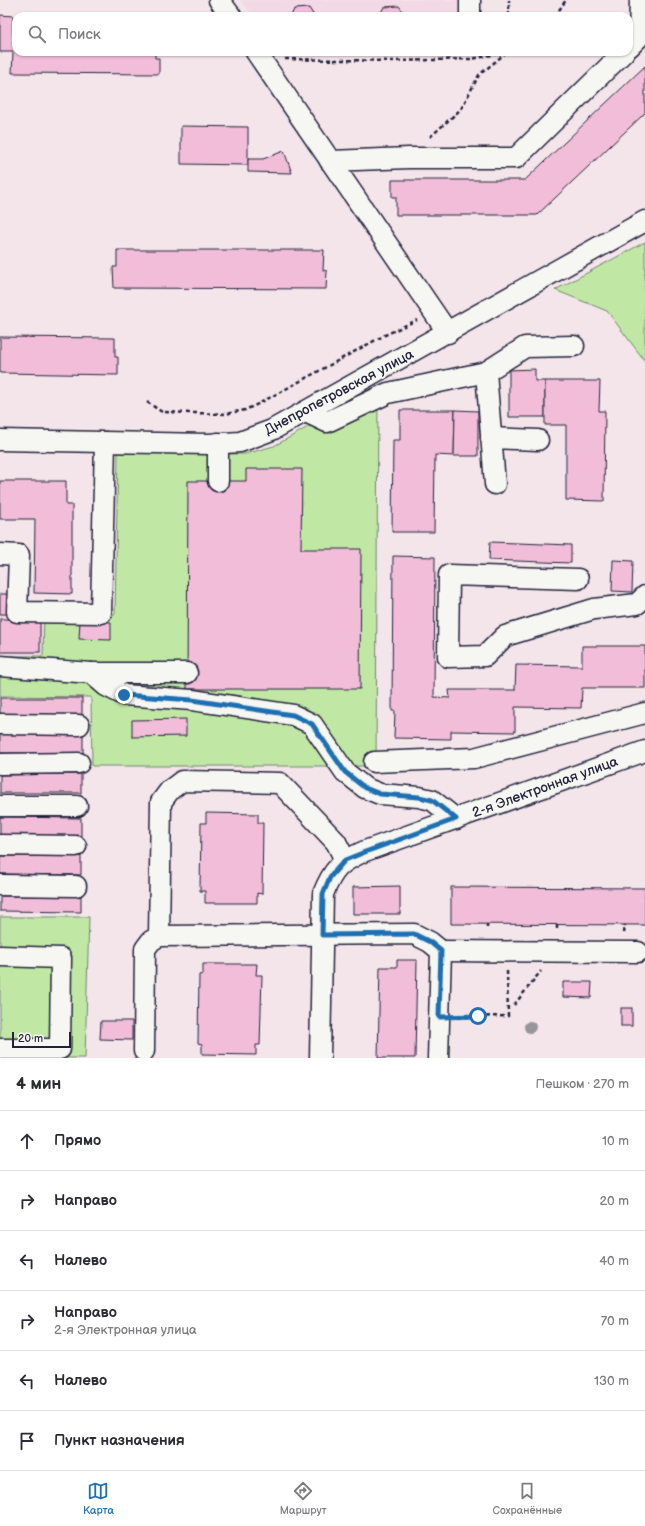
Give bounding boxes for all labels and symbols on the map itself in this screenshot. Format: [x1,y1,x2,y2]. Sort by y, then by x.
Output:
street label: Днепропетровская улица [261,345,417,439]
route end [115,686,133,704]
street label: 2-я Электронная улица [470,752,621,821]
route start [469,1007,487,1025]
scale bar [12,1030,71,1049]

